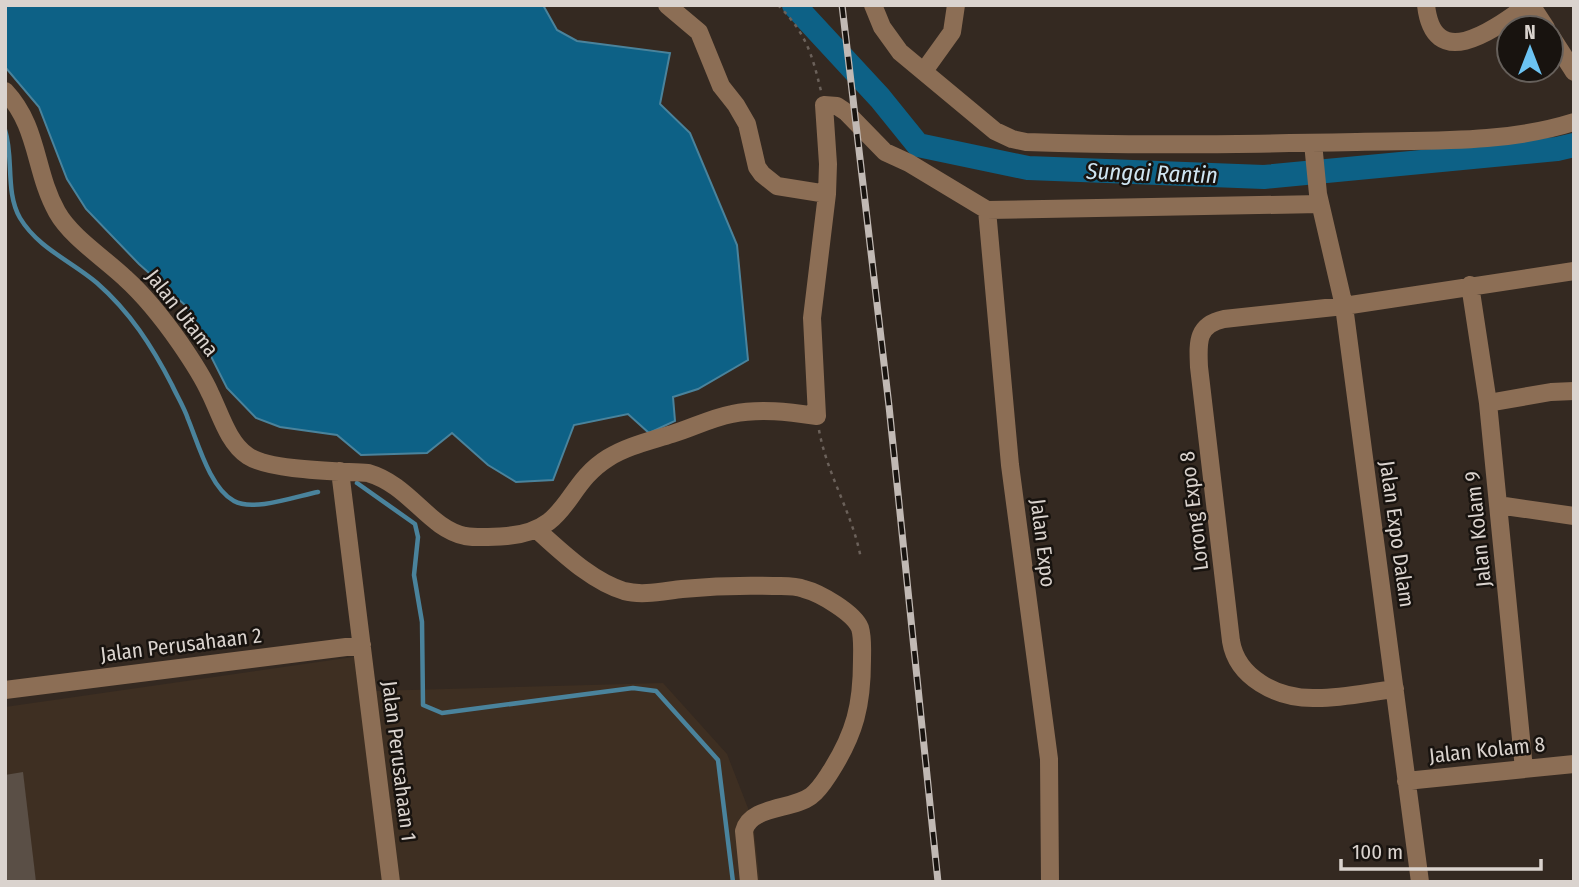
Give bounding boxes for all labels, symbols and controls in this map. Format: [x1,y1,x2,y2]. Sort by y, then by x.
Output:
north arrow [1495,14,1565,84]
text: N [1524,21,1536,44]
water label: Sungai Rantin [1085,157,1218,189]
street label: Jalan Utama [140,264,224,362]
street label: Lorong Expo 8 [1174,450,1214,572]
street label: Jalan Expo Dalam [1374,459,1420,609]
street label: Jalan Kolam 9 [1459,470,1497,588]
street label: Jalan Expo [1025,497,1061,589]
street label: Jalan Perusahaan 2 [99,622,263,668]
street label: Jalan Perusahaan 1 [376,679,422,843]
street label: Jalan Kolam 8 [1428,731,1546,769]
scale bar [1341,828,1540,872]
text: 100 m [1352,839,1403,865]

